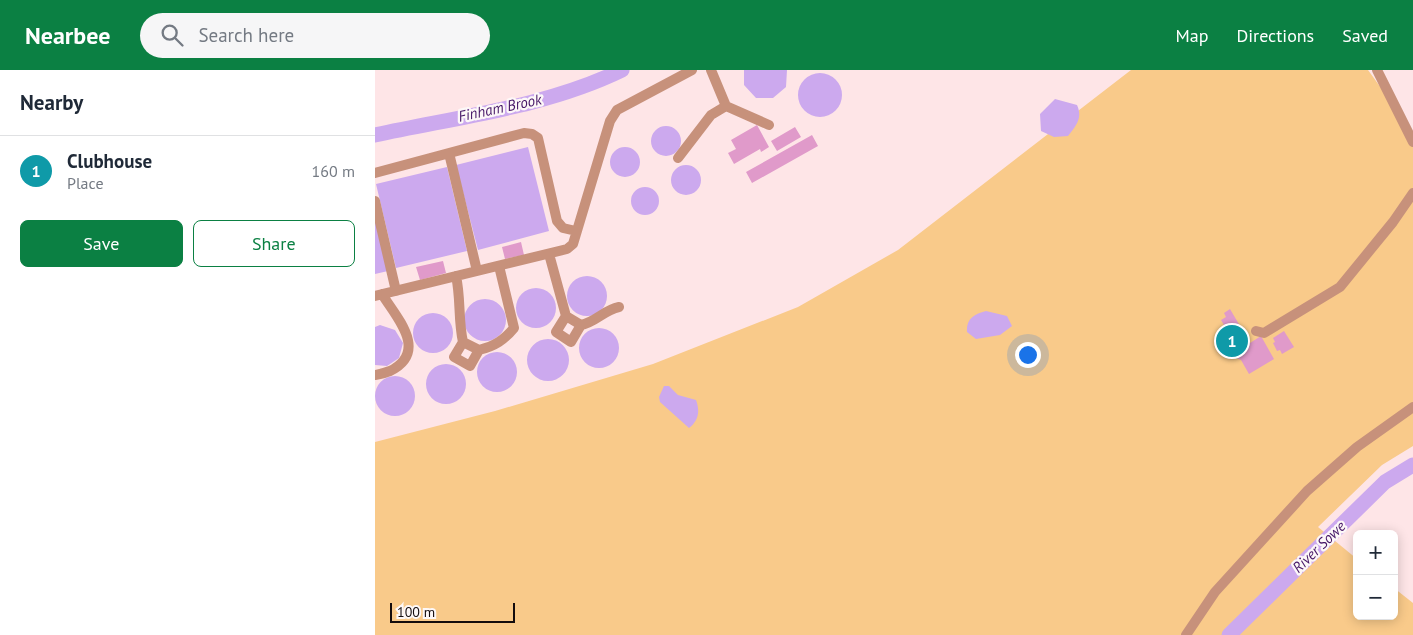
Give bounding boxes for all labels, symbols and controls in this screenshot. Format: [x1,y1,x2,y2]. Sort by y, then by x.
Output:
search box [140,13,490,58]
text: Nearbee [25,20,110,51]
icon: search [158,21,186,49]
text: Search here [198,23,294,47]
text: Map [1176,24,1208,47]
text: Directions [1236,24,1314,47]
text: Saved [1342,24,1388,47]
text: Nearby [20,89,83,116]
water label: Finham Brook [456,89,545,126]
text: Clubhouse [67,149,152,173]
text: 1 [31,161,41,181]
text: 160 m [312,161,355,181]
text: Place [67,173,104,193]
button: Save [20,220,183,267]
button: Share [193,220,355,267]
pin: 1 [1216,322,1248,360]
your location [1015,342,1041,368]
water label: River Sowe [1288,517,1349,577]
map controls [1353,530,1398,620]
button: + [1353,530,1398,575]
button: − [1353,575,1398,620]
scale bar [390,600,515,623]
text: 100 m [397,603,435,621]

